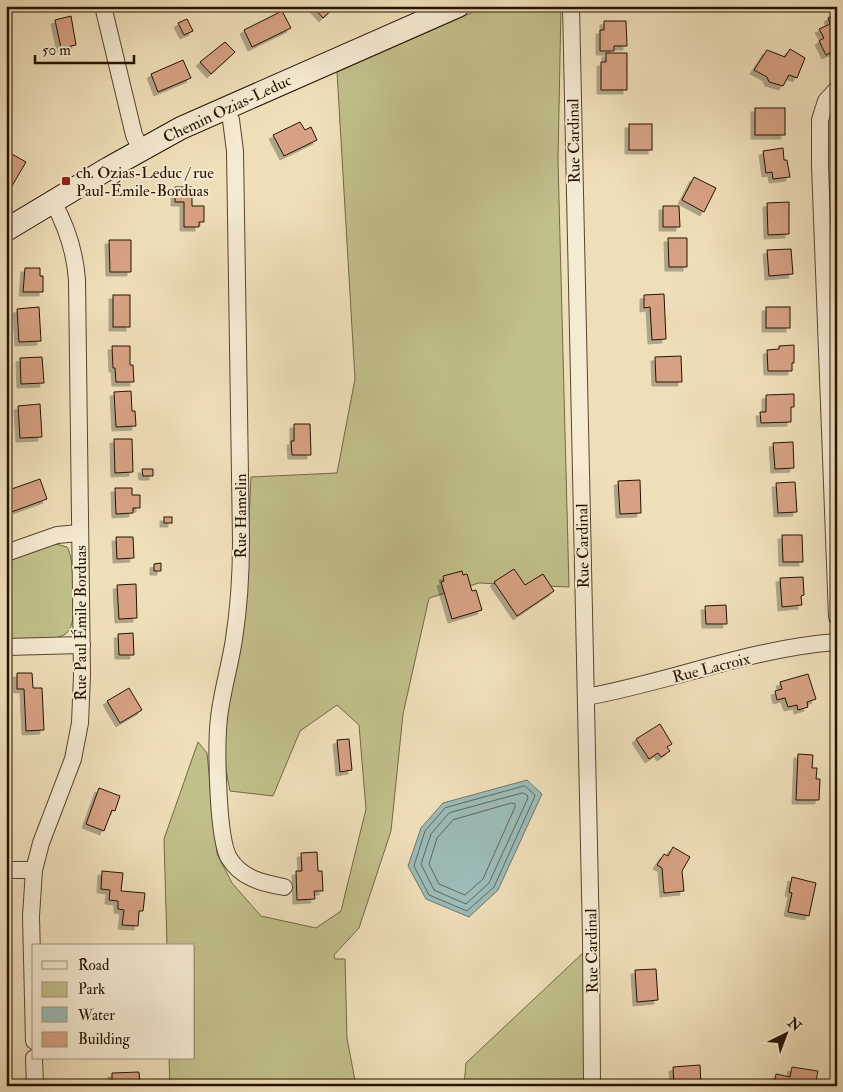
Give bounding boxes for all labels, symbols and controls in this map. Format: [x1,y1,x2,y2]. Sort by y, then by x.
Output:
scale bar [35,32,134,64]
text: 50 m [42,41,71,60]
street label: Chemin Ozias-Leduc [160,70,296,148]
street label: Rue Cardinal [563,98,585,184]
place label: ch. Ozias-Leduc / rue Paul-Émile-Borduas [76,163,214,201]
marker: ch. Ozias-Leduc / rue Paul-Émile-Borduas [60,175,72,187]
street label: Rue Hamelin [231,474,251,558]
street label: Rue Cardinal [572,503,594,589]
street label: Rue Paul Émile Borduas [70,545,91,701]
street label: Rue Lacroix [670,649,752,687]
street label: Rue Cardinal [581,908,603,994]
legend [32,944,195,1060]
text: Road [78,956,110,975]
text: Park [78,980,105,999]
text: Water [77,1006,115,1025]
north arrow [760,1010,810,1060]
text: N [783,1014,805,1036]
text: Building [78,1030,130,1049]

